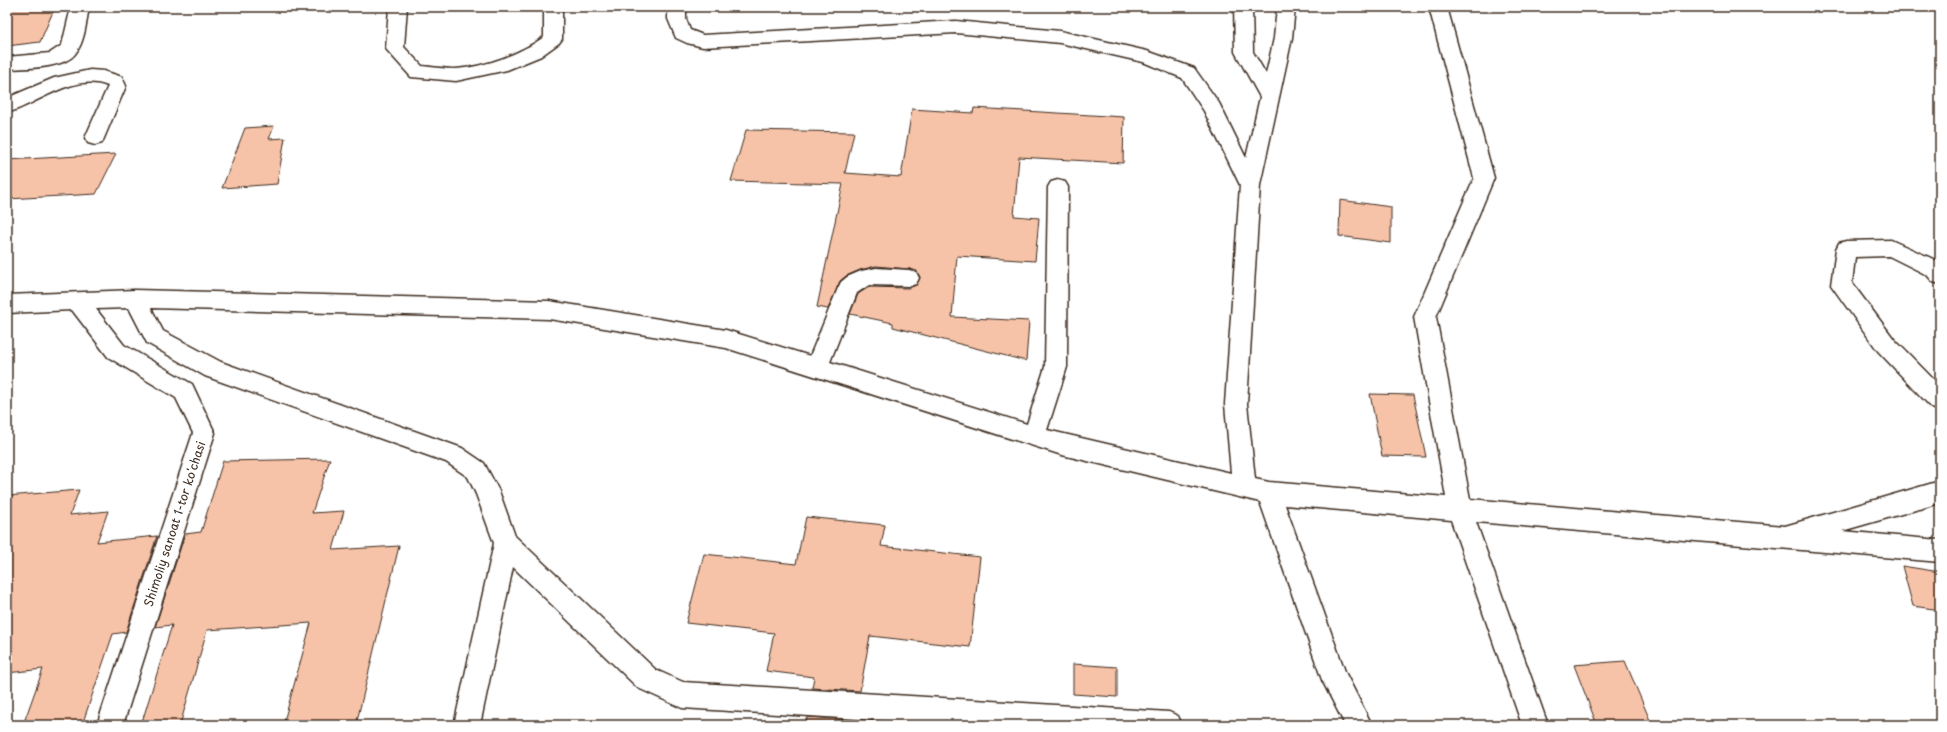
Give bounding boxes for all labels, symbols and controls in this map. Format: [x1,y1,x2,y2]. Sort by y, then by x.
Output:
street label: Shimoliy sanoat 1-tor koʻchasi [139,439,209,609]

